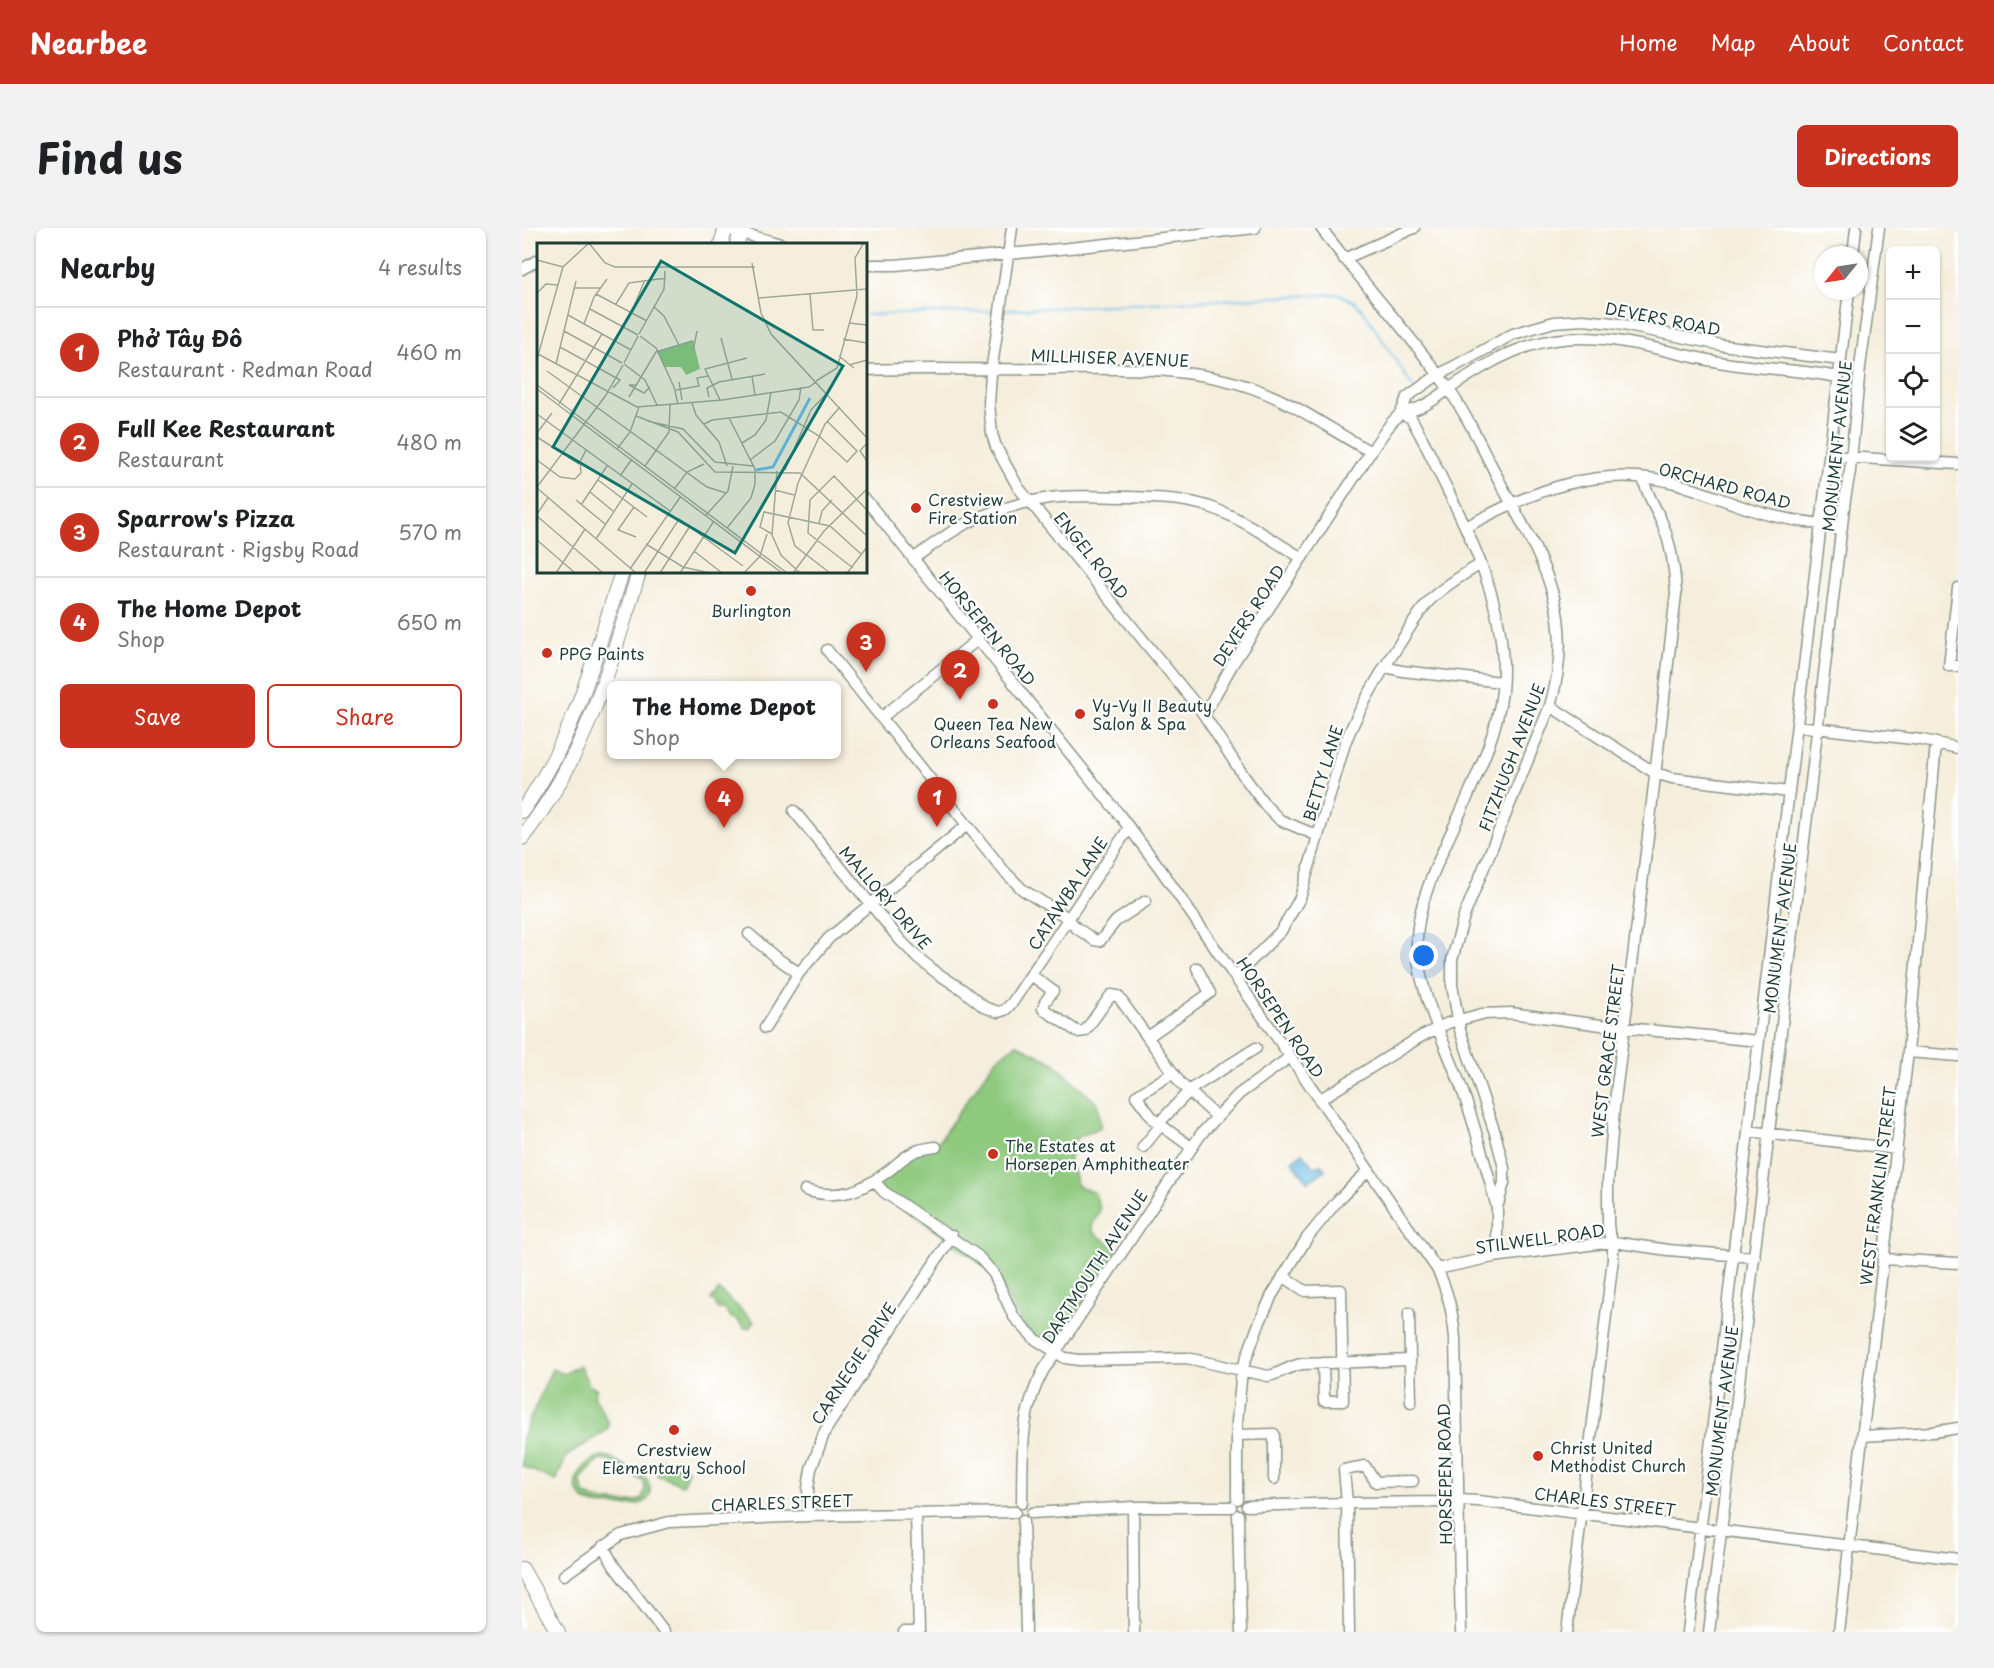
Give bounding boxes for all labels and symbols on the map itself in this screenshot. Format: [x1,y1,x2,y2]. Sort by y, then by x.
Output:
inset map [537,243,867,573]
north arrow [1814,246,1868,300]
street label: DEVERS ROAD [1603,295,1723,341]
street label: MILLHISER AVENUE [1030,342,1190,372]
street label: MONUMENT AVENUE [1815,359,1857,533]
street label: ORCHARD ROAD [1656,456,1794,514]
place label: Crestview Fire Station [928,487,1017,529]
marker: Crestview Fire Station [909,501,923,515]
street label: ENGEL ROAD [1049,506,1135,604]
street label: DEVERS ROAD [1206,559,1290,671]
street label: HORSEPEN ROAD [934,565,1042,691]
marker: Burlington [744,584,758,598]
place label: Burlington [711,598,791,622]
pin: 3 [846,622,886,672]
place label: PPG Paints [559,641,644,665]
marker: PPG Paints [540,646,554,660]
pin: 2 [940,650,980,700]
street label: FITZHUGH AVENUE [1472,680,1550,834]
place label: Vy-Vy II Beauty Salon & Spa [1092,693,1212,735]
marker: Queen Tea New Orleans Seafood [986,697,1000,711]
marker: Vy-Vy II Beauty Salon & Spa [1073,707,1087,721]
place label: Queen Tea New Orleans Seafood [930,711,1056,753]
street label: BETTY LANE [1296,722,1348,824]
pin: 4 [704,778,744,828]
pin: 1 [918,778,956,827]
street label: CATAWBA LANE [1021,831,1113,955]
street label: MALLORY DRIVE [834,840,938,954]
street label: MONUMENT AVENUE [1757,841,1801,1015]
your location [1409,941,1438,970]
street label: HORSEPEN ROAD [1231,952,1331,1082]
street label: WEST GRACE STREET [1584,963,1630,1139]
street label: WEST FRANKLIN STREET [1853,1085,1901,1287]
place label: The Estates at Horsepen Amphitheater [1005,1133,1190,1175]
marker: The Estates at Horsepen Amphitheater [986,1147,1000,1161]
street label: DARTMOUTH AVENUE [1035,1184,1153,1348]
street label: STILWELL ROAD [1474,1217,1606,1259]
street label: CARNEGIE DRIVE [804,1297,902,1429]
street label: MONUMENT AVENUE [1699,1324,1743,1498]
street label: HORSEPEN ROAD [1431,1403,1457,1545]
marker: Crestview Elementary School [667,1423,681,1437]
place label: Christ United Methodist Church [1550,1435,1686,1477]
place label: Crestview Elementary School [602,1437,746,1479]
marker: Christ United Methodist Church [1531,1449,1545,1463]
street label: CHARLES STREET [1533,1480,1677,1522]
street label: CHARLES STREET [710,1488,854,1516]

